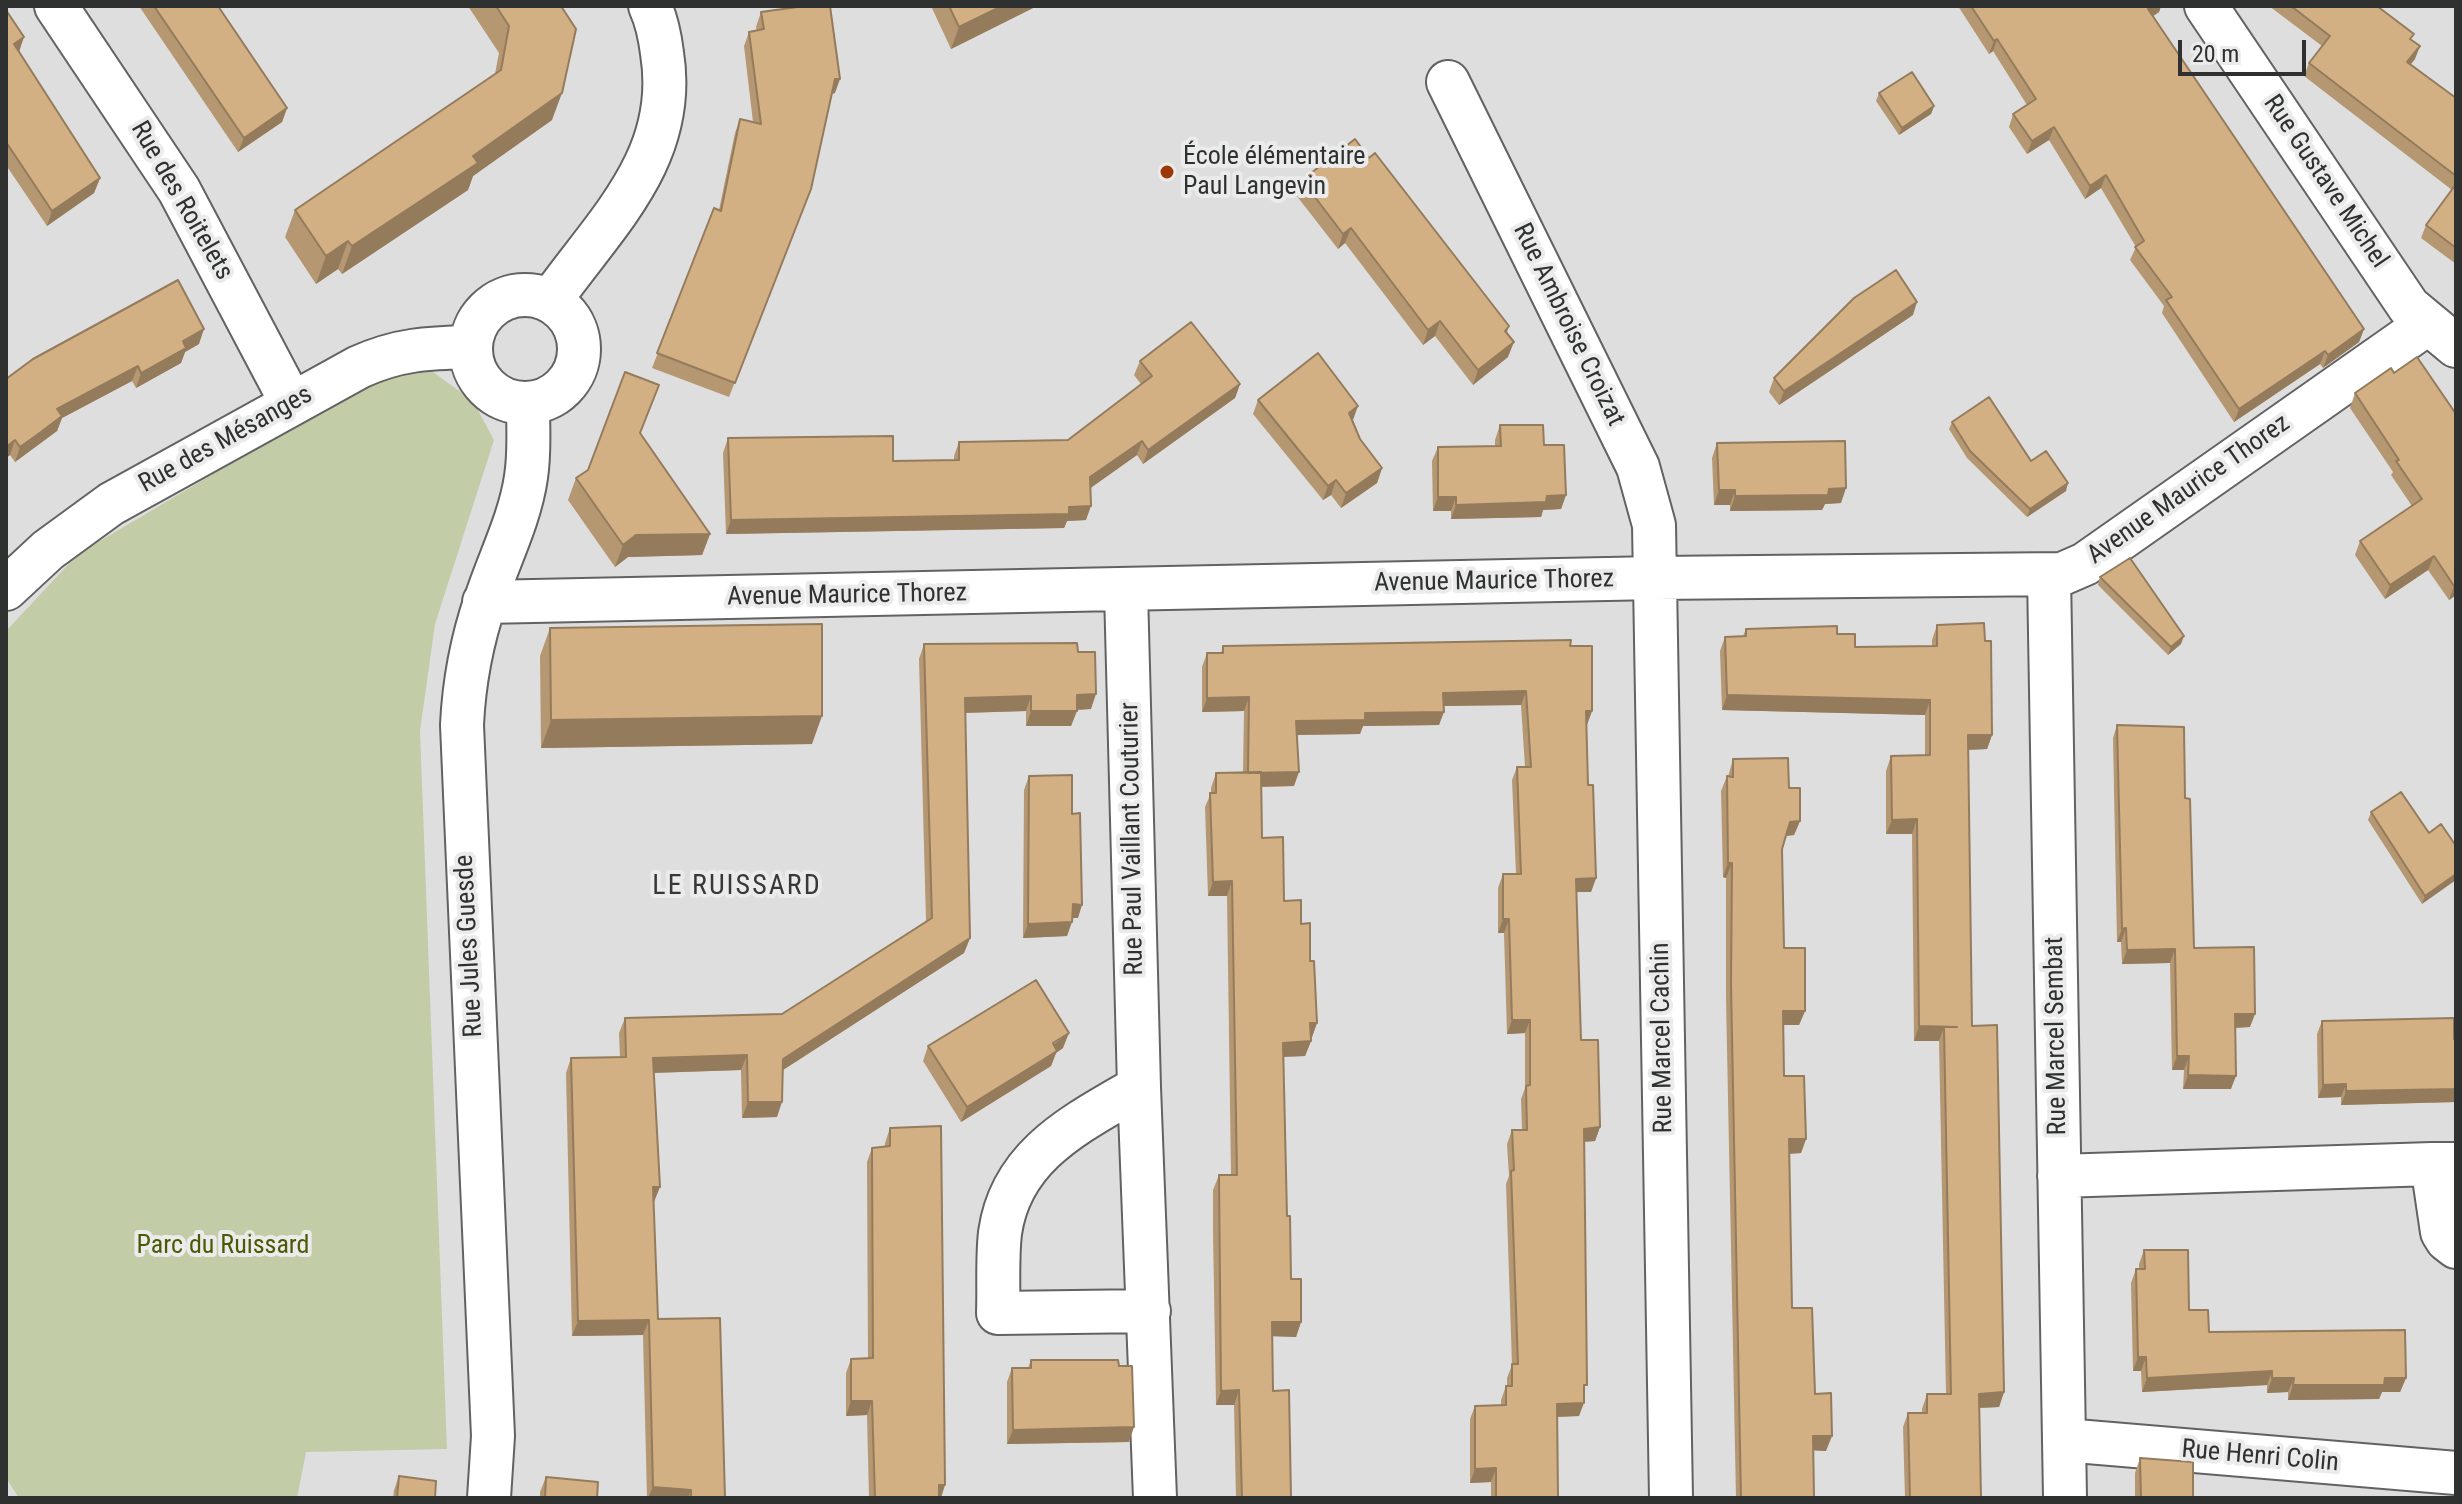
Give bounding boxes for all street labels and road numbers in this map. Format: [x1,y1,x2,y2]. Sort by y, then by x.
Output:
street label: Rue Gustave Michel [2256,90,2394,274]
street label: Rue des Roitelets [123,116,239,286]
street label: Rue Ambroise Croizat [1505,219,1631,431]
street label: Rue des Mésanges [134,380,318,500]
street label: Avenue Maurice Thorez [2082,408,2296,572]
street label: Avenue Maurice Thorez [1374,564,1614,600]
street label: Avenue Maurice Thorez [727,578,967,614]
street label: Rue Paul Vaillant Couturier [1115,702,1151,976]
street label: Rue Jules Guesde [450,854,490,1038]
street label: Rue Marcel Sembat [2040,936,2074,1136]
street label: Rue Marcel Cachin [1646,942,1680,1134]
street label: Rue Henri Colin [2180,1435,2340,1479]

